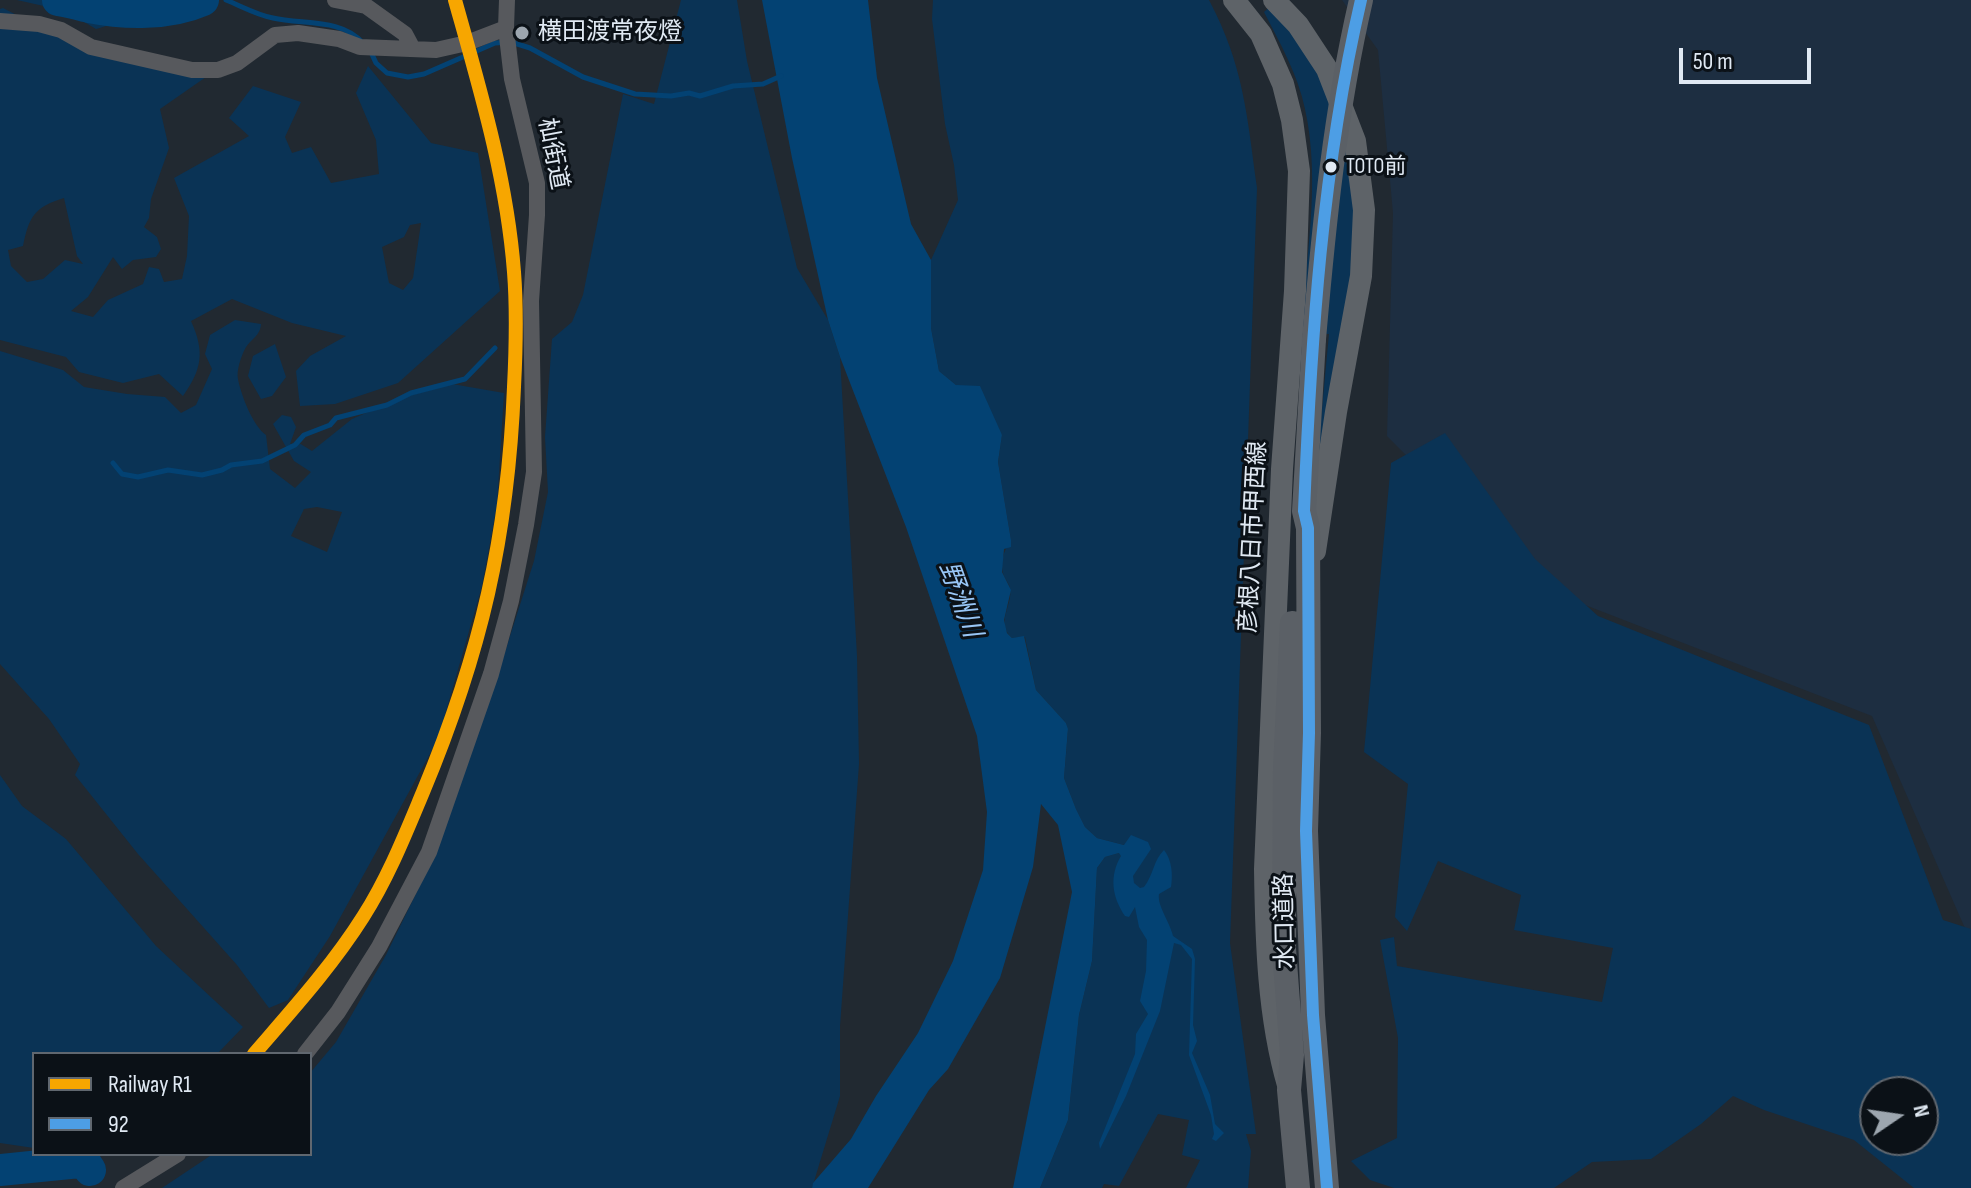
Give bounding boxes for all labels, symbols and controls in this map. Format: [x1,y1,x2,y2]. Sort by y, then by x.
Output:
place label: 横田渡常夜燈 [538,19,682,47]
marker: 横田渡常夜燈 [513,24,531,42]
scale bar [1683,32,1815,82]
text: 50 m [1693,47,1733,76]
street label: 杣街道 [531,116,573,192]
place label: TOTO前 [1346,154,1406,180]
marker: TOTO前 [1323,159,1339,175]
street label: 彦根八日市甲西線 [1235,440,1273,634]
water label: 野洲川 [931,558,987,642]
street label: 水口道路 [1271,873,1301,969]
legend [32,1052,312,1156]
text: Railway R1 [108,1070,192,1099]
north arrow [1859,1076,1939,1156]
text: N [1906,1102,1935,1120]
text: 92 [108,1110,129,1139]

